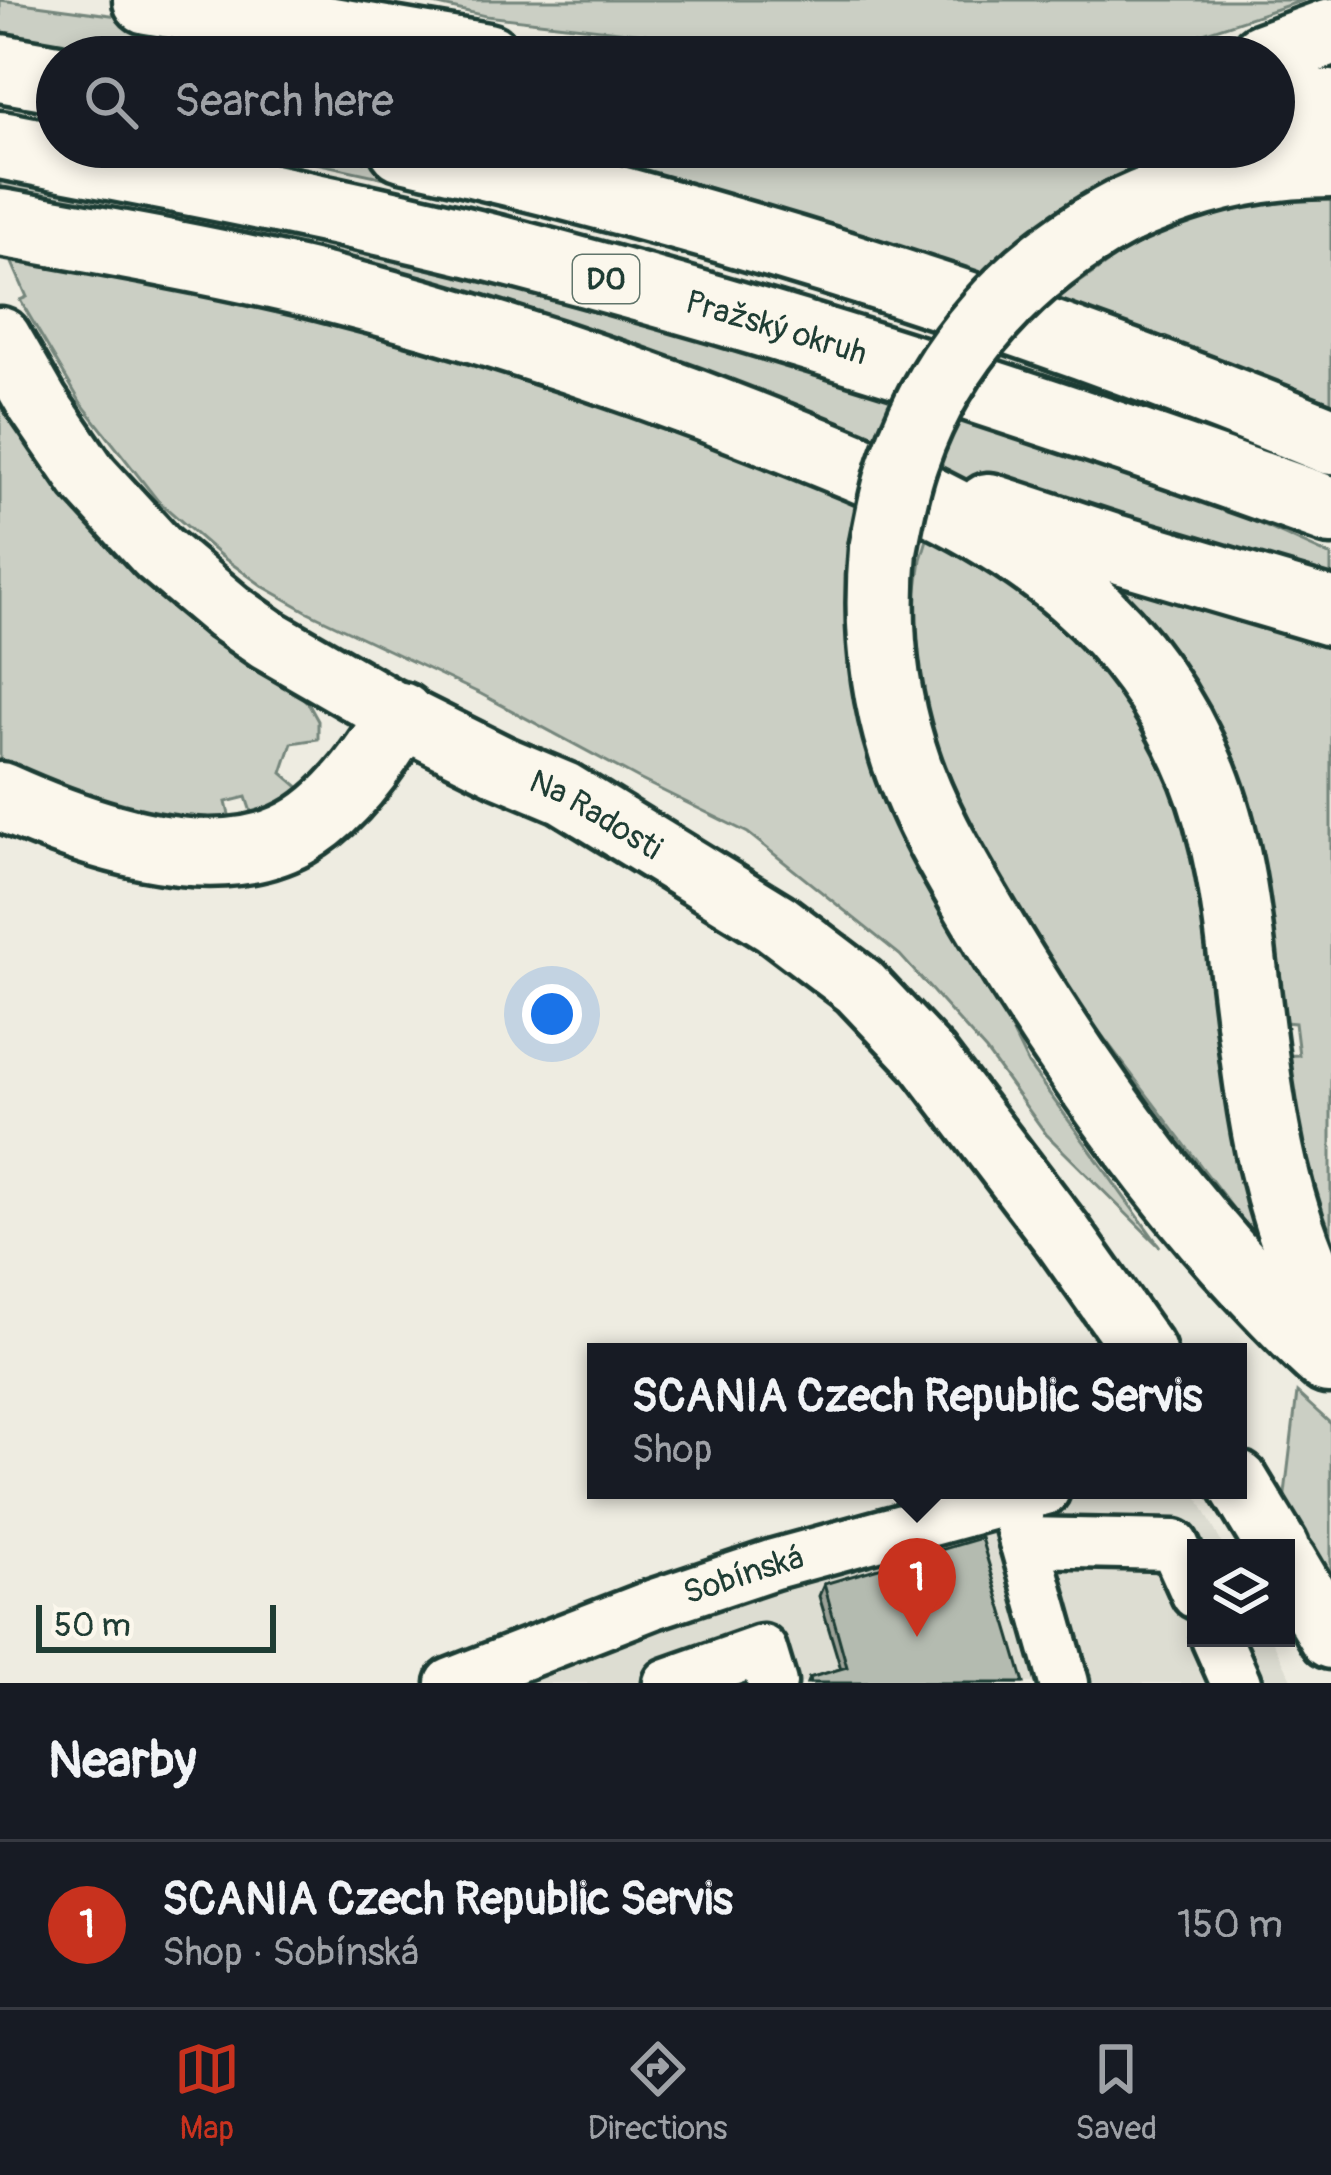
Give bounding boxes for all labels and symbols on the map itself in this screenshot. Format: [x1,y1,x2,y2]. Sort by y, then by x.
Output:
road number: D0 [573,255,639,303]
street label: Pražský okruh [681,281,872,374]
street label: Na Radosti [524,760,670,869]
your location [522,984,582,1044]
street label: Sobínská [678,1536,808,1613]
pin: 1 [878,1538,956,1637]
scale bar [36,1599,276,1652]

